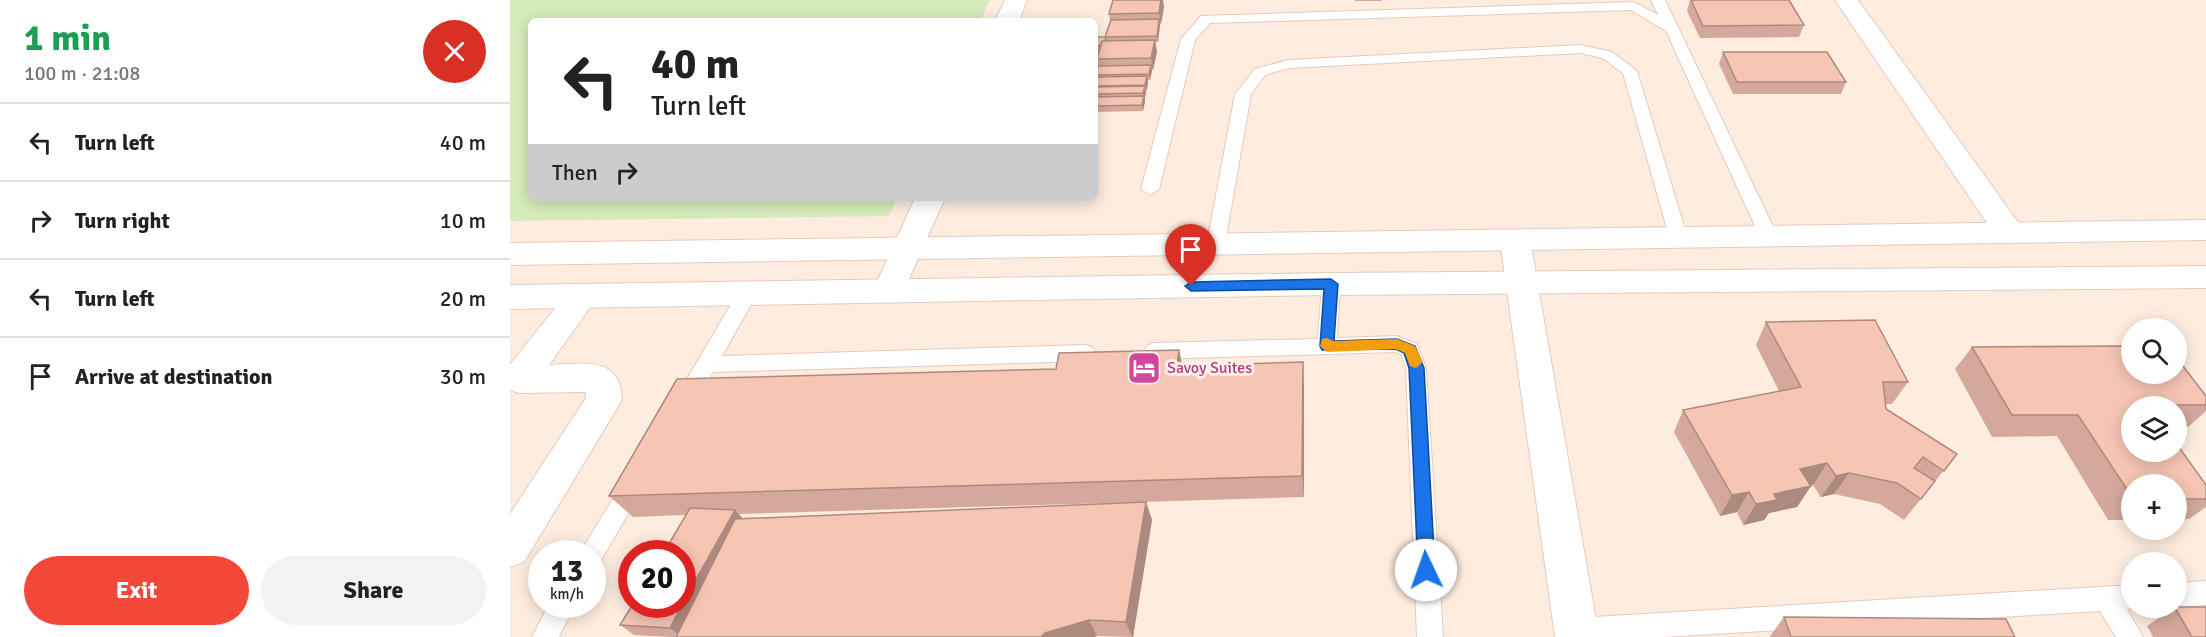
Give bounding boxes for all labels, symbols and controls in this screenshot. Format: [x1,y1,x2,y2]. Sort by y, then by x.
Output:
text: 1 min [24,16,111,61]
button: close [423,20,486,83]
text: 40 m [651,39,740,90]
icon: left [552,42,630,120]
text: 100 m · 21:08 [24,61,140,86]
text: Turn left [651,90,746,123]
icon: left [24,126,57,159]
text: Turn left [75,129,155,156]
text: 40 m [440,129,486,156]
icon: right [610,156,643,189]
text: Then [552,159,598,186]
icon: right [24,204,57,237]
text: Turn right [75,207,170,234]
text: 10 m [440,207,486,234]
pin [1165,224,1216,286]
icon: arrive [1174,233,1207,266]
icon: left [24,282,57,315]
text: Turn left [75,285,155,312]
text: 20 m [440,285,486,312]
map controls [2121,318,2187,618]
button: search [2121,318,2187,384]
hotel icon: Savoy Suites [1126,350,1162,386]
place label: Savoy Suites [1167,358,1252,378]
icon: arrive [24,360,57,393]
text: Arrive at destination [75,363,272,390]
text: 30 m [440,363,486,390]
button: layers [2121,396,2187,462]
button: + [2121,474,2187,540]
position arrow [1394,538,1458,602]
speed limit sign: 20 [618,540,696,618]
button: − [2121,552,2187,618]
text: 13 [551,553,583,590]
button: Exit [24,556,249,625]
button: Share [261,556,486,625]
text: km/h [550,585,584,603]

